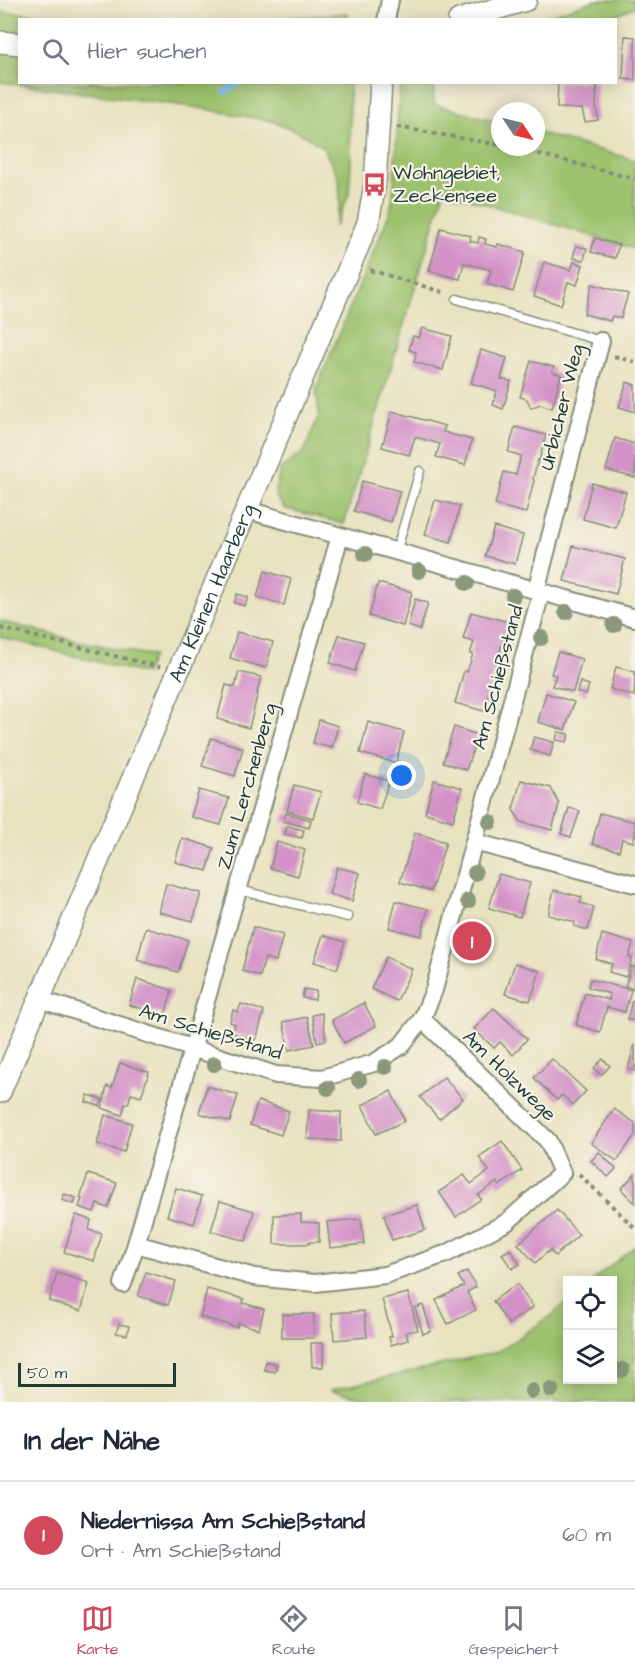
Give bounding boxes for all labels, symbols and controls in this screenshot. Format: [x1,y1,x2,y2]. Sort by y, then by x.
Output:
search box [18,18,617,84]
icon: search [39,35,72,68]
text: Hier suchen [87,36,206,67]
north arrow [491,102,545,156]
place label: Wohngebiet, Zeckensee [393,159,501,210]
bus stop icon: Wohngebiet, Zeckensee [362,171,388,197]
street label: Urbicher Weg [533,341,592,473]
street label: Am Kleinen Haarberg [162,500,263,687]
street label: Am Schießstand [465,602,531,753]
street label: Zum Lerchenberg [210,700,285,873]
your location [387,761,416,790]
pin: 1 [452,918,492,964]
street label: Am Schießstand [136,997,286,1067]
street label: Am Holzwege [455,1024,563,1129]
map controls [563,1276,617,1384]
button: locate [563,1276,617,1330]
button: layers [563,1330,617,1384]
scale bar [18,1360,176,1388]
text: 50 m [27,1362,67,1384]
text: In der Nähe [24,1423,160,1459]
text: Niedernissa Am Schießstand [81,1506,365,1537]
text: 1 [42,1521,45,1549]
text: 60 m [562,1521,611,1549]
text: Ort · Am Schießstand [81,1537,281,1565]
tab: Karte [77,1602,118,1660]
tab: Route [272,1602,315,1660]
tab: Gespeichert [469,1602,558,1660]

